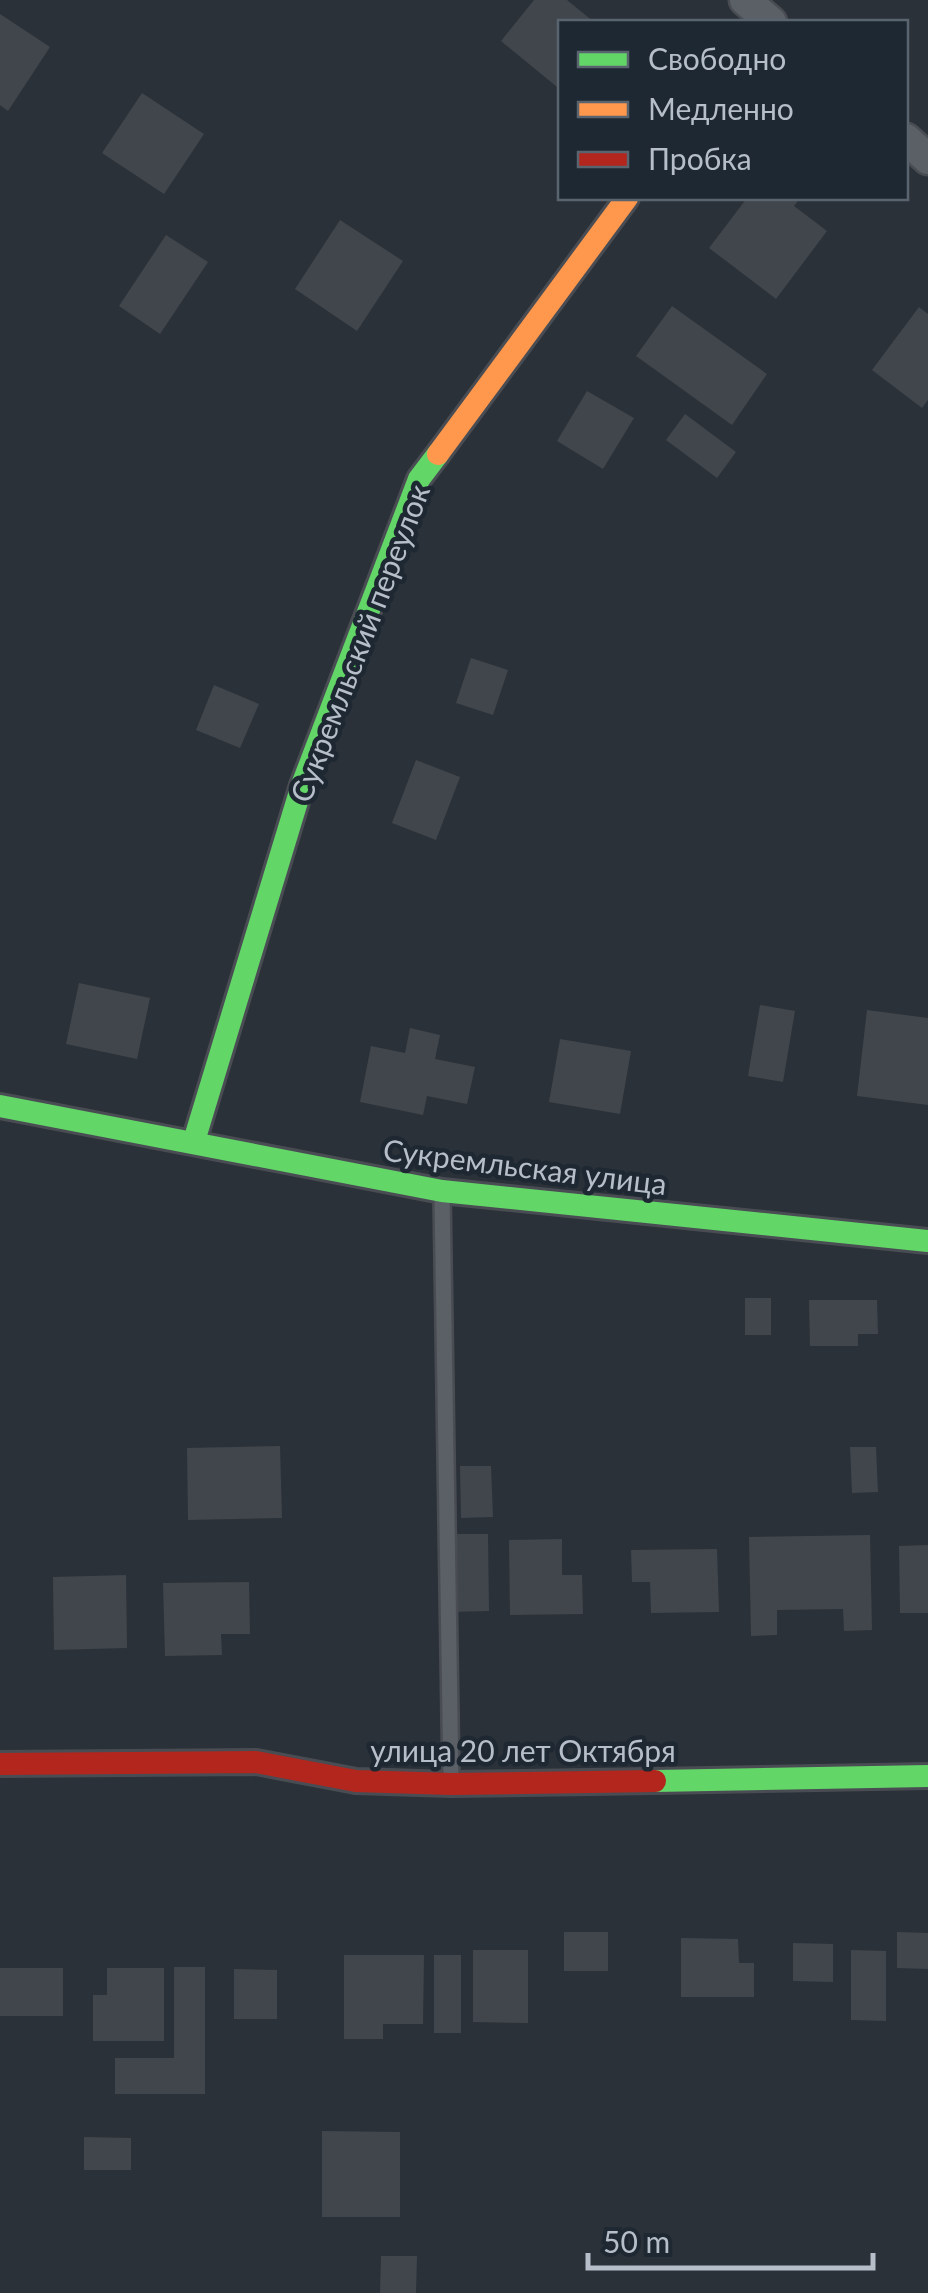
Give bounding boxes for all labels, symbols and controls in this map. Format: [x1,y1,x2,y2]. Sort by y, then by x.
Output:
legend [558,20,908,200]
text: Свободно [648,40,786,76]
text: Медленно [648,90,794,126]
text: Пробка [648,140,752,176]
street label: Сукремльский переулок [282,479,436,807]
street label: Сукремльская улица [381,1131,669,1201]
street label: улица 20 лет Октября [370,1732,676,1768]
scale bar [588,2208,873,2270]
text: 50 m [603,2223,670,2259]

